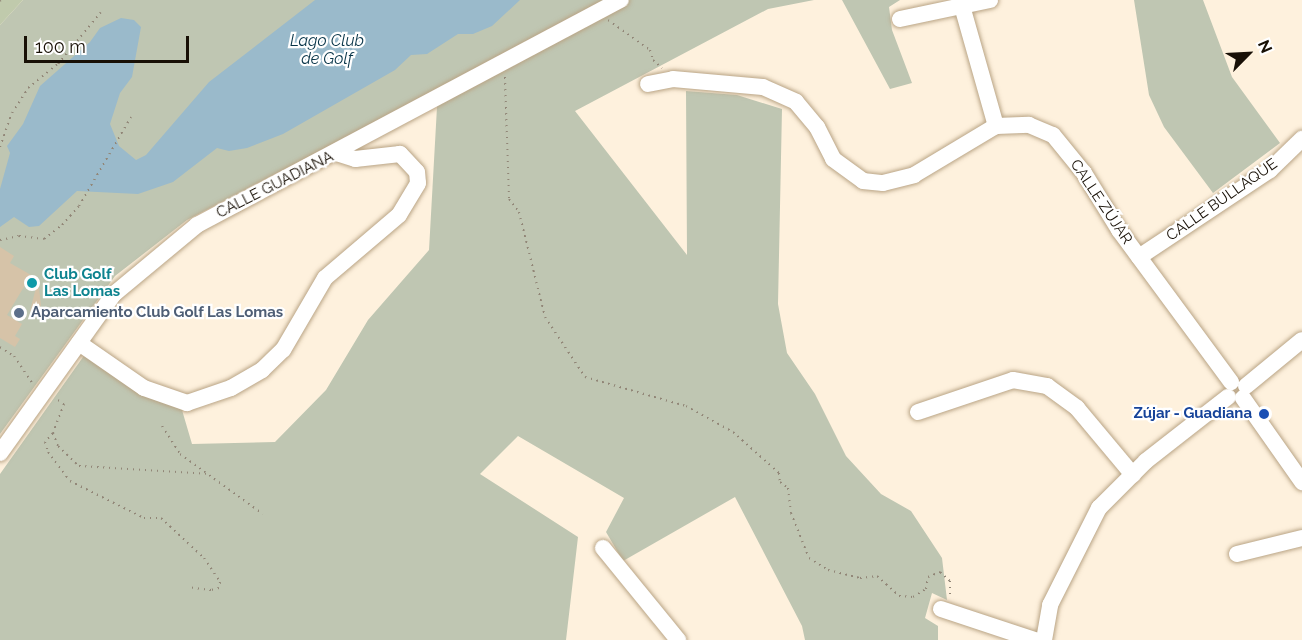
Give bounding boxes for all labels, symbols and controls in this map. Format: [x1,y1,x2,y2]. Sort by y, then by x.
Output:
scale bar [27,24,192,62]
north arrow [1218,24,1278,84]
water label: Lago Club de Golf [290,31,364,69]
text: 100 m [35,36,86,57]
text: N [1254,37,1276,56]
street label: CALLE GUADIANA [214,148,336,222]
street label: CALLE BULLAQUE [1163,155,1281,245]
street label: CALLE ZÚJAR [1066,156,1136,248]
place label: Club Golf Las Lomas [44,265,120,300]
marker: Club Golf Las Lomas [25,276,39,290]
place label: Aparcamiento Club Golf Las Lomas [31,304,284,322]
marker: Aparcamiento Club Golf Las Lomas [12,306,26,320]
place label: Zújar - Guadiana [1133,405,1252,423]
marker: Zújar - Guadiana [1257,407,1271,421]

